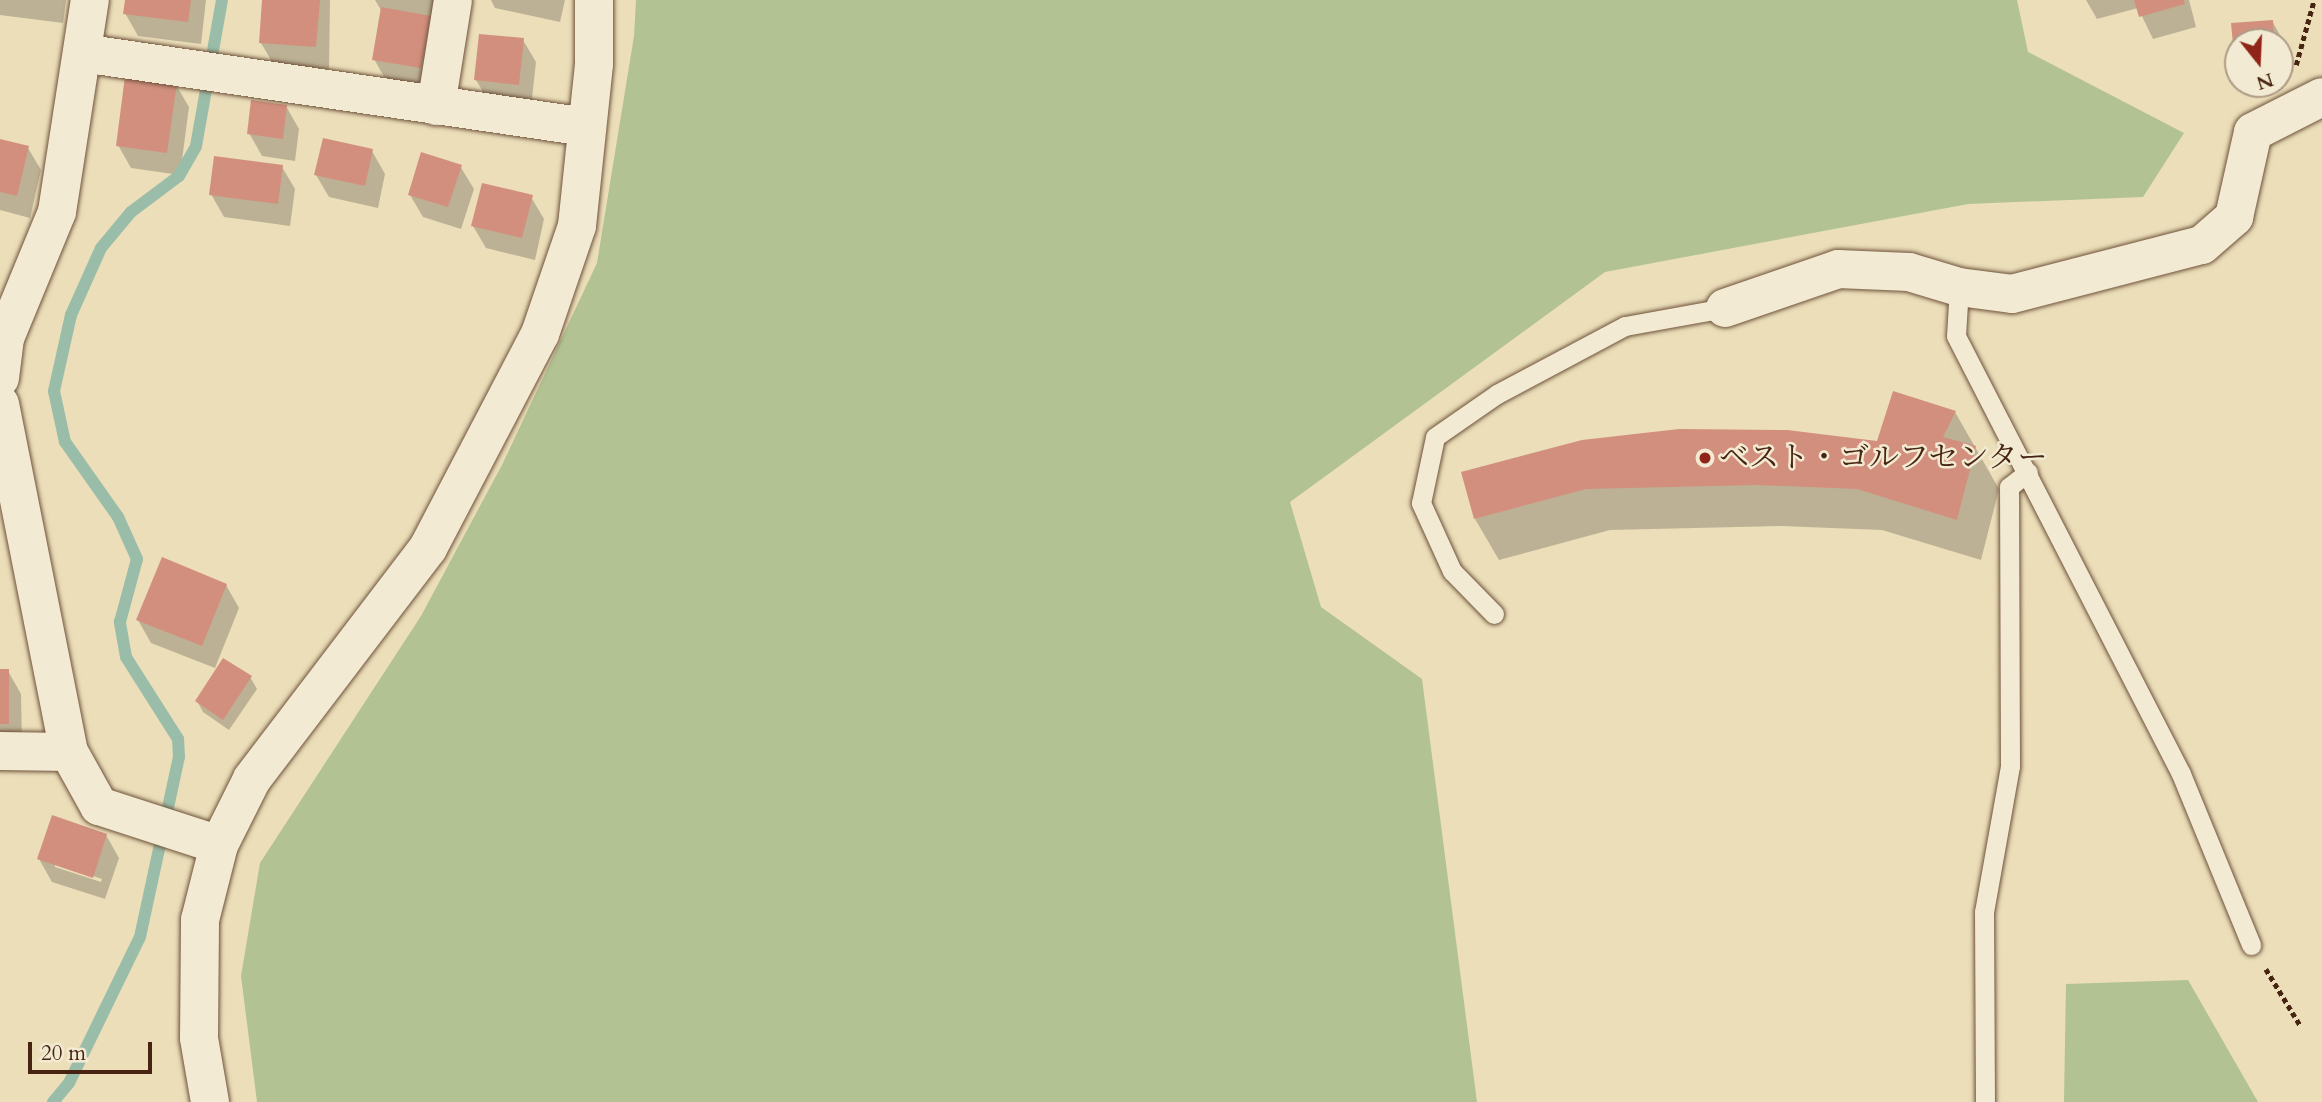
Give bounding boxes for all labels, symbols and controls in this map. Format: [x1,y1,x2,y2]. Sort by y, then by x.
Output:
north arrow [2224,28,2294,98]
text: N [2253,66,2277,96]
place label: ベスト・ゴルフセンター [1719,440,2049,476]
marker: ベスト・ゴルフセンター [1697,450,1713,466]
scale bar [32,1028,156,1072]
text: 20 m [41,1039,86,1068]

